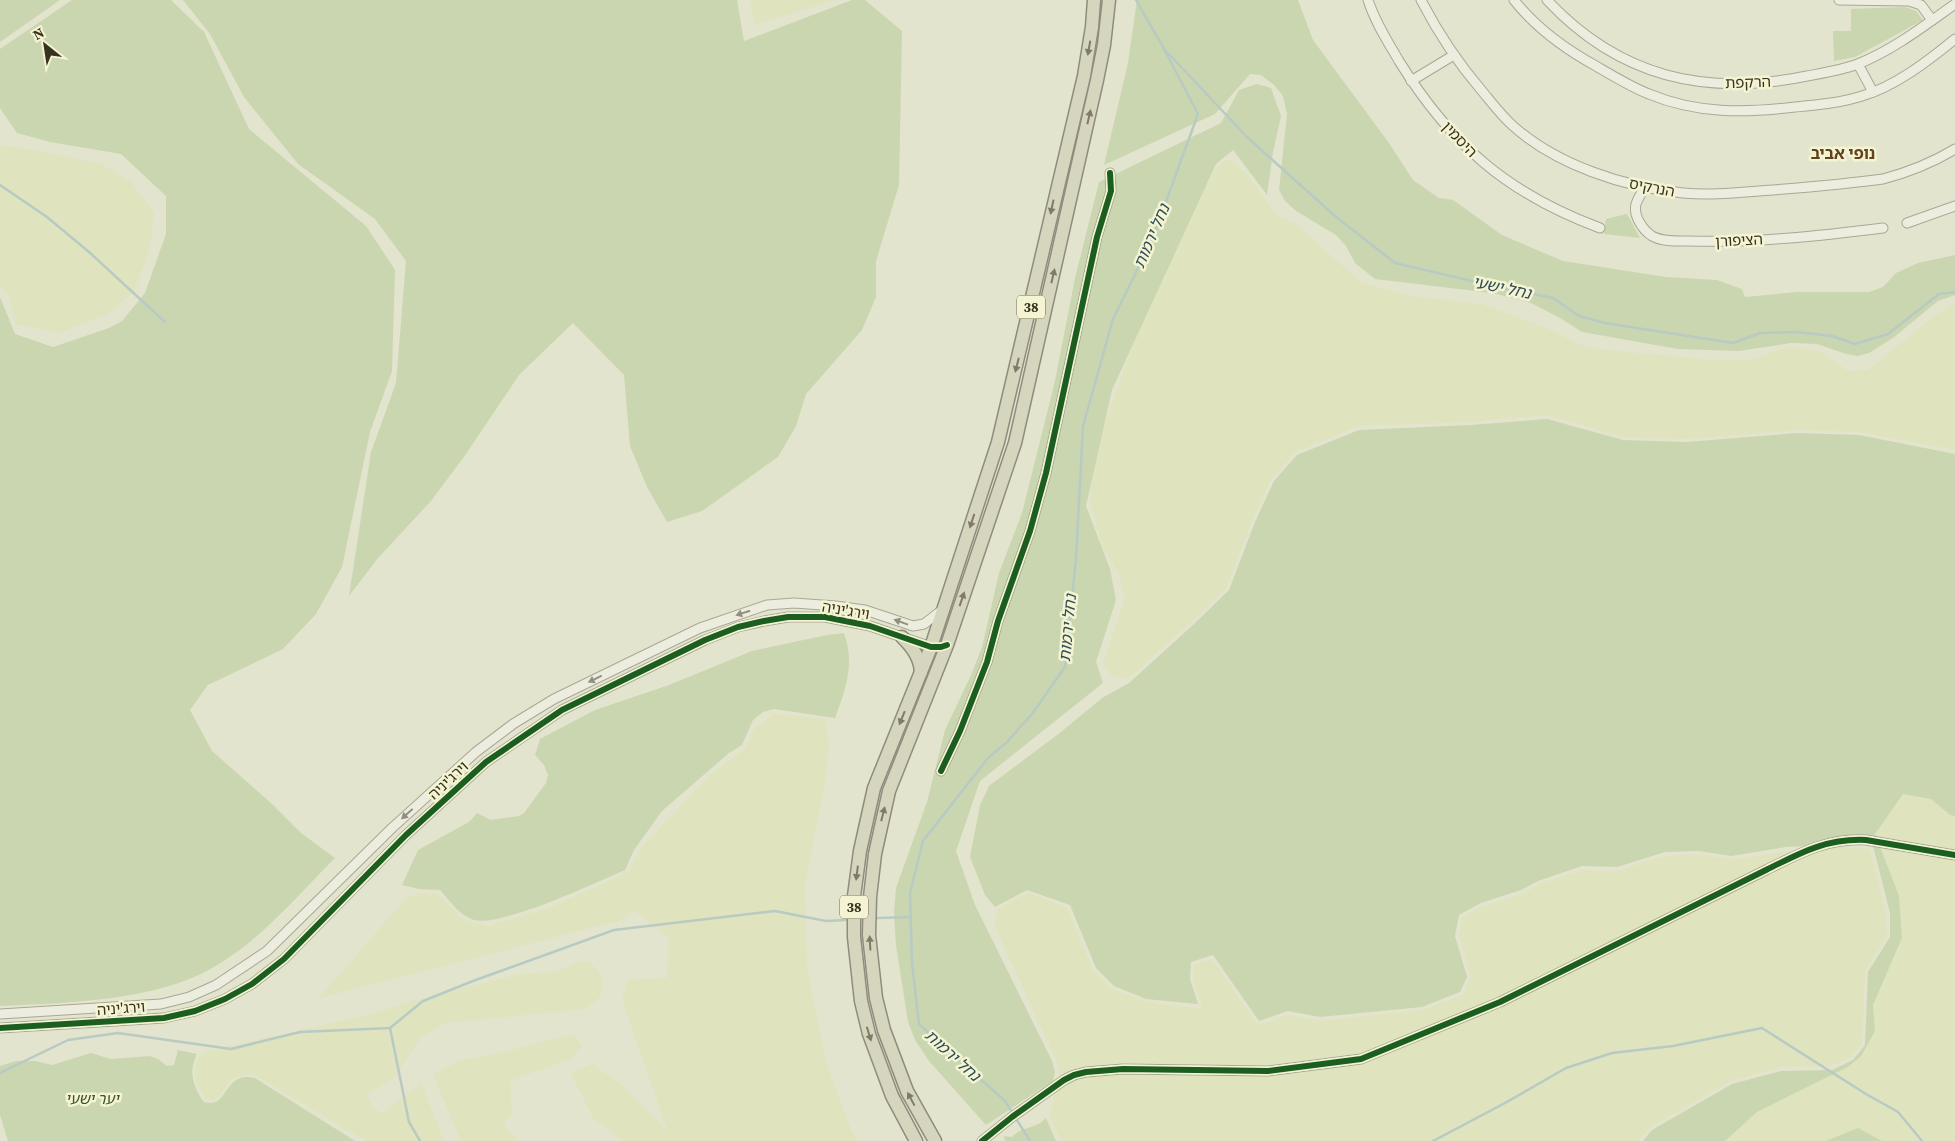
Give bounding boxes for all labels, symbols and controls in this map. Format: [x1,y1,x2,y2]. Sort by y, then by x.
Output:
north arrow [20,20,70,70]
text: N [29,23,48,45]
one-way arrow [1084,41,1092,57]
street label: הרקפת [1725,71,1771,93]
one-way arrow [1085,110,1093,125]
street label: היסמין [1438,116,1482,162]
district label: נופי אביב [1811,142,1875,164]
street label: הנרקיס [1627,172,1677,202]
one-way arrow [1048,199,1056,215]
water label: נחל ירמות [1128,200,1175,271]
street label: הציפורן [1715,228,1763,252]
one-way arrow [1049,268,1057,283]
water label: נחל ישעי [1471,270,1534,304]
road number: 38 [1017,296,1045,318]
one-way arrow [1013,358,1021,373]
one-way arrow [968,514,975,529]
one-way arrow [959,591,966,606]
water label: נחל ירמות [1053,592,1081,663]
street label: וירג'יניה [820,595,872,625]
one-way arrow [735,609,750,617]
one-way arrow [894,618,909,625]
one-way arrow [587,675,602,684]
one-way arrow [898,710,906,725]
street label: וירג'יניה [423,756,473,804]
one-way arrow [879,807,887,822]
one-way arrow [400,809,413,820]
one-way arrow [853,865,861,881]
road number: 38 [840,896,868,919]
one-way arrow [865,934,873,950]
street label: וירג'יניה [96,996,146,1020]
water label: נחל ירמות [920,1024,986,1086]
one-way arrow [866,1026,874,1041]
park label: יער ישעי [65,1088,120,1109]
one-way arrow [907,1091,915,1106]

